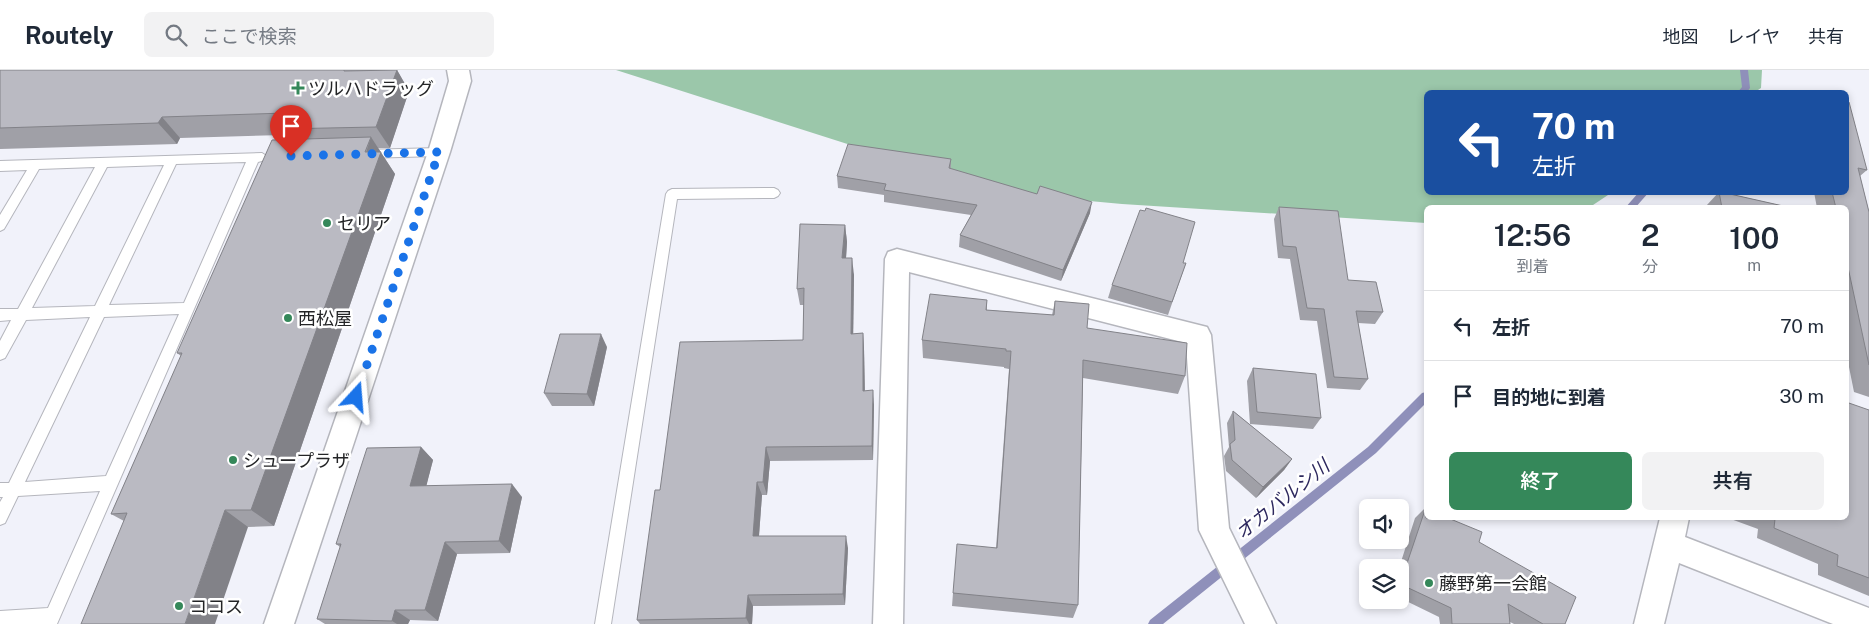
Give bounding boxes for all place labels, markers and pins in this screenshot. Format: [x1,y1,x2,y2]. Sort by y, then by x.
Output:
place label: ツルハドラッグ [308,78,434,99]
marker: ツルハドラッグ [292,82,304,94]
pin [270,105,312,156]
place label: セリア [337,213,391,234]
marker: セリア [321,217,333,229]
place label: 西松屋 [298,308,352,329]
marker: 西松屋 [282,312,294,324]
place label: シュープラザ [243,450,350,471]
marker: シュープラザ [227,454,239,466]
place label: 藤野第一会館 [1439,573,1547,594]
marker: 藤野第一会館 [1423,577,1435,589]
place label: ココス [189,596,243,617]
marker: ココス [173,600,185,612]

